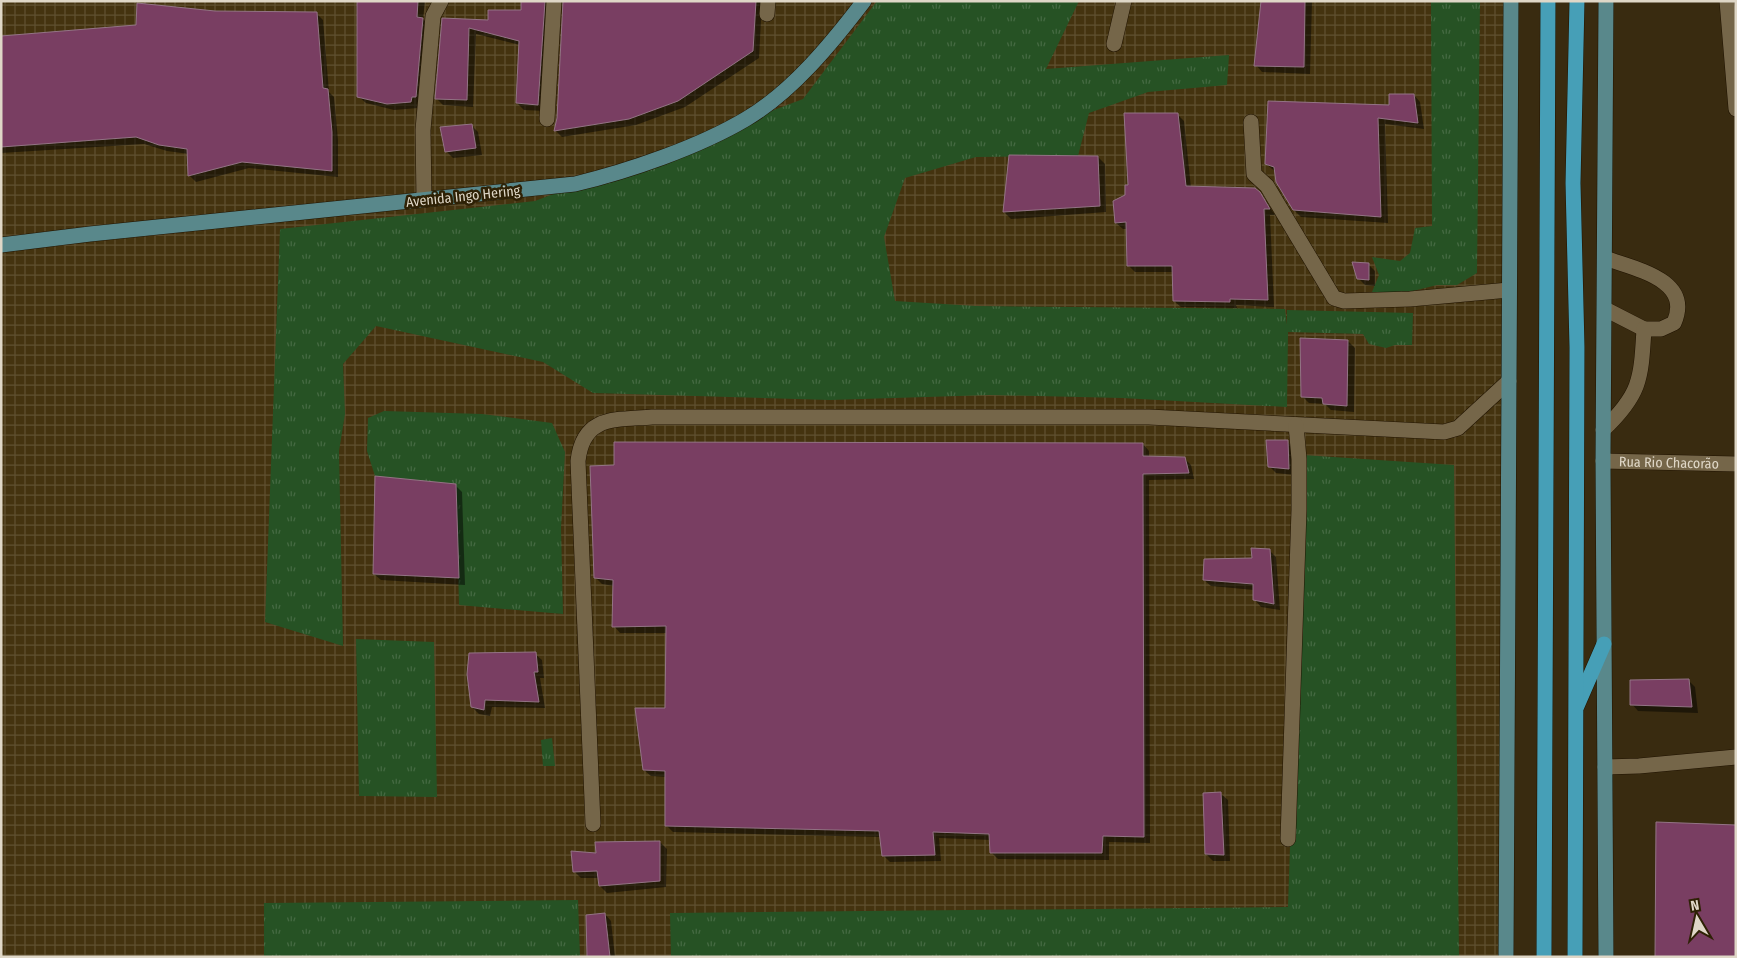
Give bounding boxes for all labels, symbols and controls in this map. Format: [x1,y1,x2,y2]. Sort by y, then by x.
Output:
street label: Avenida Ingo Hering [405,182,521,211]
street label: Rua Rio Chacorão [1619,453,1719,473]
north arrow [1672,893,1722,943]
text: N [1690,897,1701,915]

